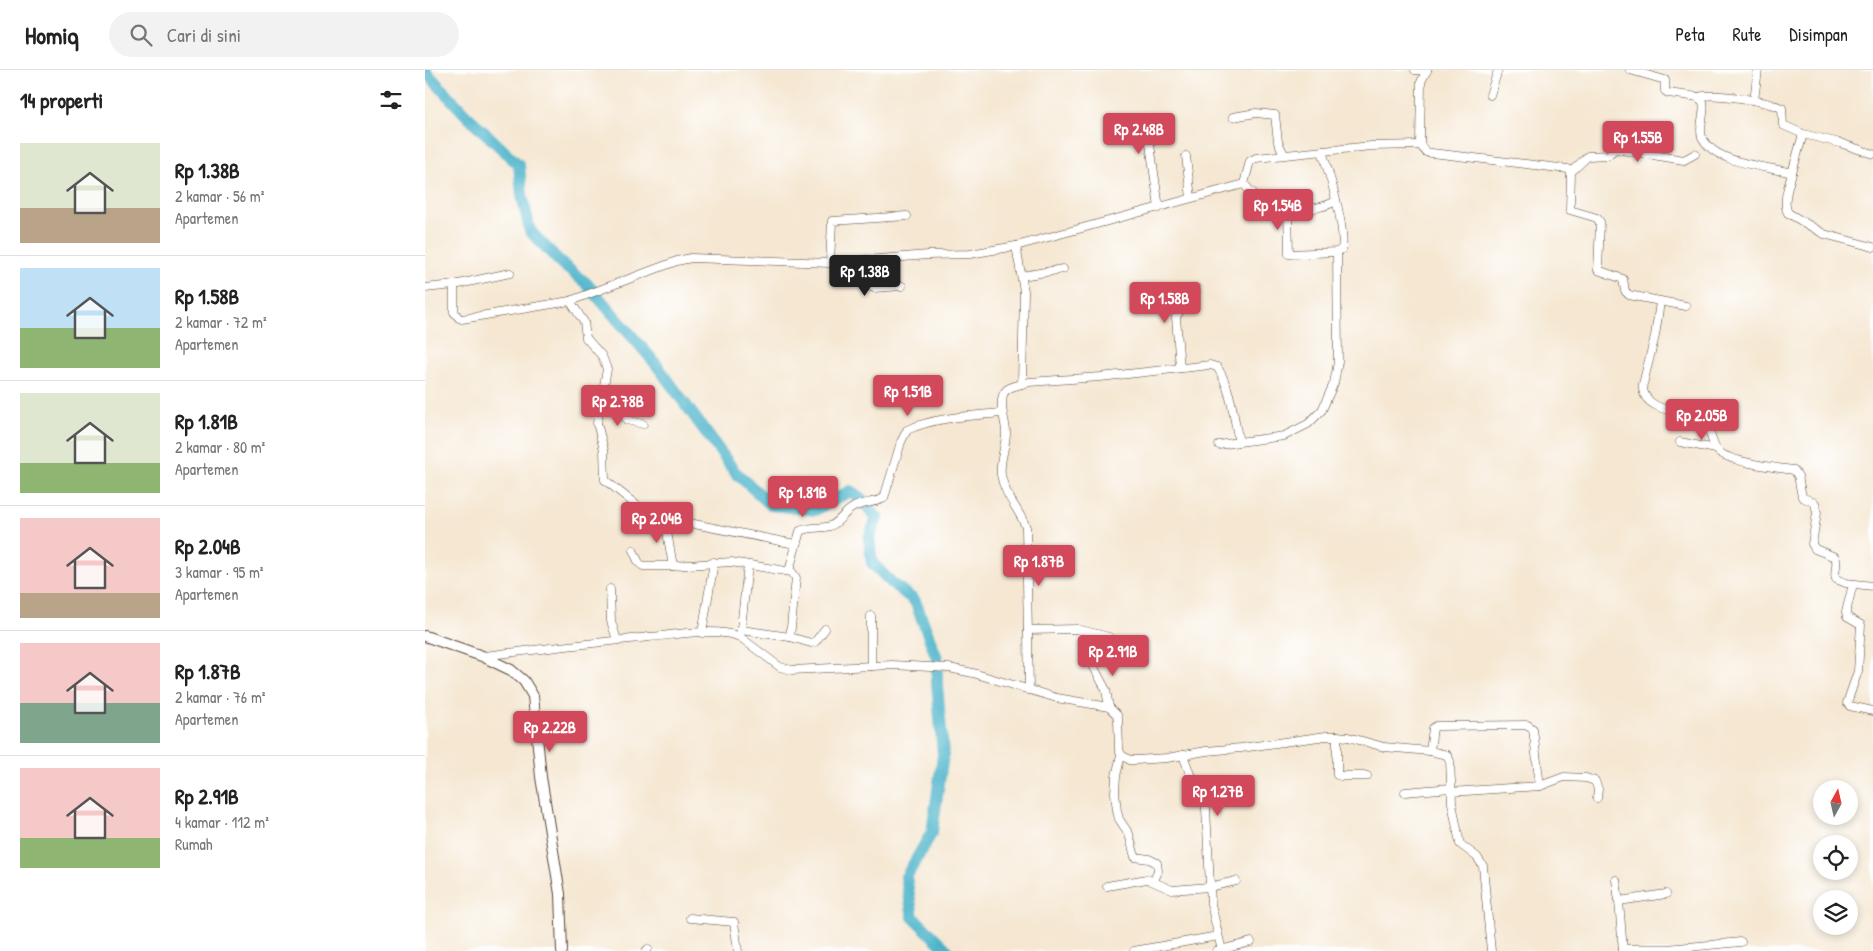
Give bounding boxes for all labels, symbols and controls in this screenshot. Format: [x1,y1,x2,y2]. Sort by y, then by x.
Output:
search box [109,12,459,57]
text: Homiq [25,19,79,51]
icon: search [127,21,155,49]
text: Cari di sini [167,22,241,48]
text: Peta [1676,22,1705,47]
text: Rute [1733,22,1761,47]
text: Disimpan [1789,22,1848,47]
text: 14 properti [20,86,103,115]
icon: filters [377,86,405,114]
pin: Rp 2.48B [1087,112,1191,155]
text: Rp 2.48B [1114,118,1164,140]
pin: Rp 1.55B [1586,121,1690,163]
text: Rp 1.55B [1614,126,1662,148]
text: Rp 1.38B [175,156,240,185]
icon: home [60,163,120,223]
text: 2 kamar · 56 m² [175,185,264,207]
pin: Rp 1.54B [1226,189,1330,231]
text: Rp 1.54B [1254,194,1302,216]
text: Apartemen [175,207,238,229]
pin: Rp 1.38B [813,254,917,297]
text: Rp 1.38B [840,260,890,282]
text: Rp 1.58B [175,282,239,311]
pin: Rp 1.58B [1113,282,1217,324]
text: Rp 1.58B [1141,287,1189,309]
icon: home [60,288,120,348]
text: 2 kamar · 72 m² [175,311,267,333]
text: Apartemen [175,333,238,355]
pin: Rp 1.51B [856,374,960,417]
text: Rp 1.51B [884,380,932,402]
pin: Rp 2.78B [566,384,670,427]
text: Rp 2.78B [592,390,644,412]
pin: Rp 2.05B [1650,398,1754,441]
text: Rp 2.05B [1677,404,1727,426]
text: Rp 1.81B [175,407,238,436]
icon: home [60,413,120,473]
text: 2 kamar · 80 m² [175,436,265,458]
text: Apartemen [175,458,238,480]
pin: Rp 1.81B [751,476,855,518]
text: Rp 1.81B [779,481,827,503]
pin: Rp 2.04B [605,502,709,544]
text: Rp 2.04B [632,507,682,529]
text: Rp 2.04B [175,532,241,561]
icon: home [60,538,120,598]
pin: Rp 1.87B [987,544,1091,587]
text: Rp 1.87B [1014,550,1064,572]
text: 3 kamar · 95 m² [175,561,264,583]
text: Apartemen [175,583,238,605]
pin: Rp 2.91B [1061,634,1165,677]
text: Rp 2.91B [1089,640,1137,662]
text: Rp 1.87B [175,657,241,686]
icon: home [60,663,120,723]
text: 2 kamar · 76 m² [175,686,266,708]
text: Apartemen [175,708,238,730]
pin: Rp 2.22B [498,710,602,753]
text: Rp 2.22B [524,716,576,738]
pin: Rp 1.27B [1166,774,1270,817]
text: Rp 1.27B [1193,780,1243,802]
north arrow [1813,780,1857,825]
map controls [1813,780,1858,935]
text: Rp 2.91B [175,782,239,811]
icon: home [60,788,120,848]
text: 4 kamar · 112 m² [175,811,269,833]
text: Rumah [175,833,213,855]
button: locate [1813,835,1858,880]
button: layers [1813,890,1858,935]

